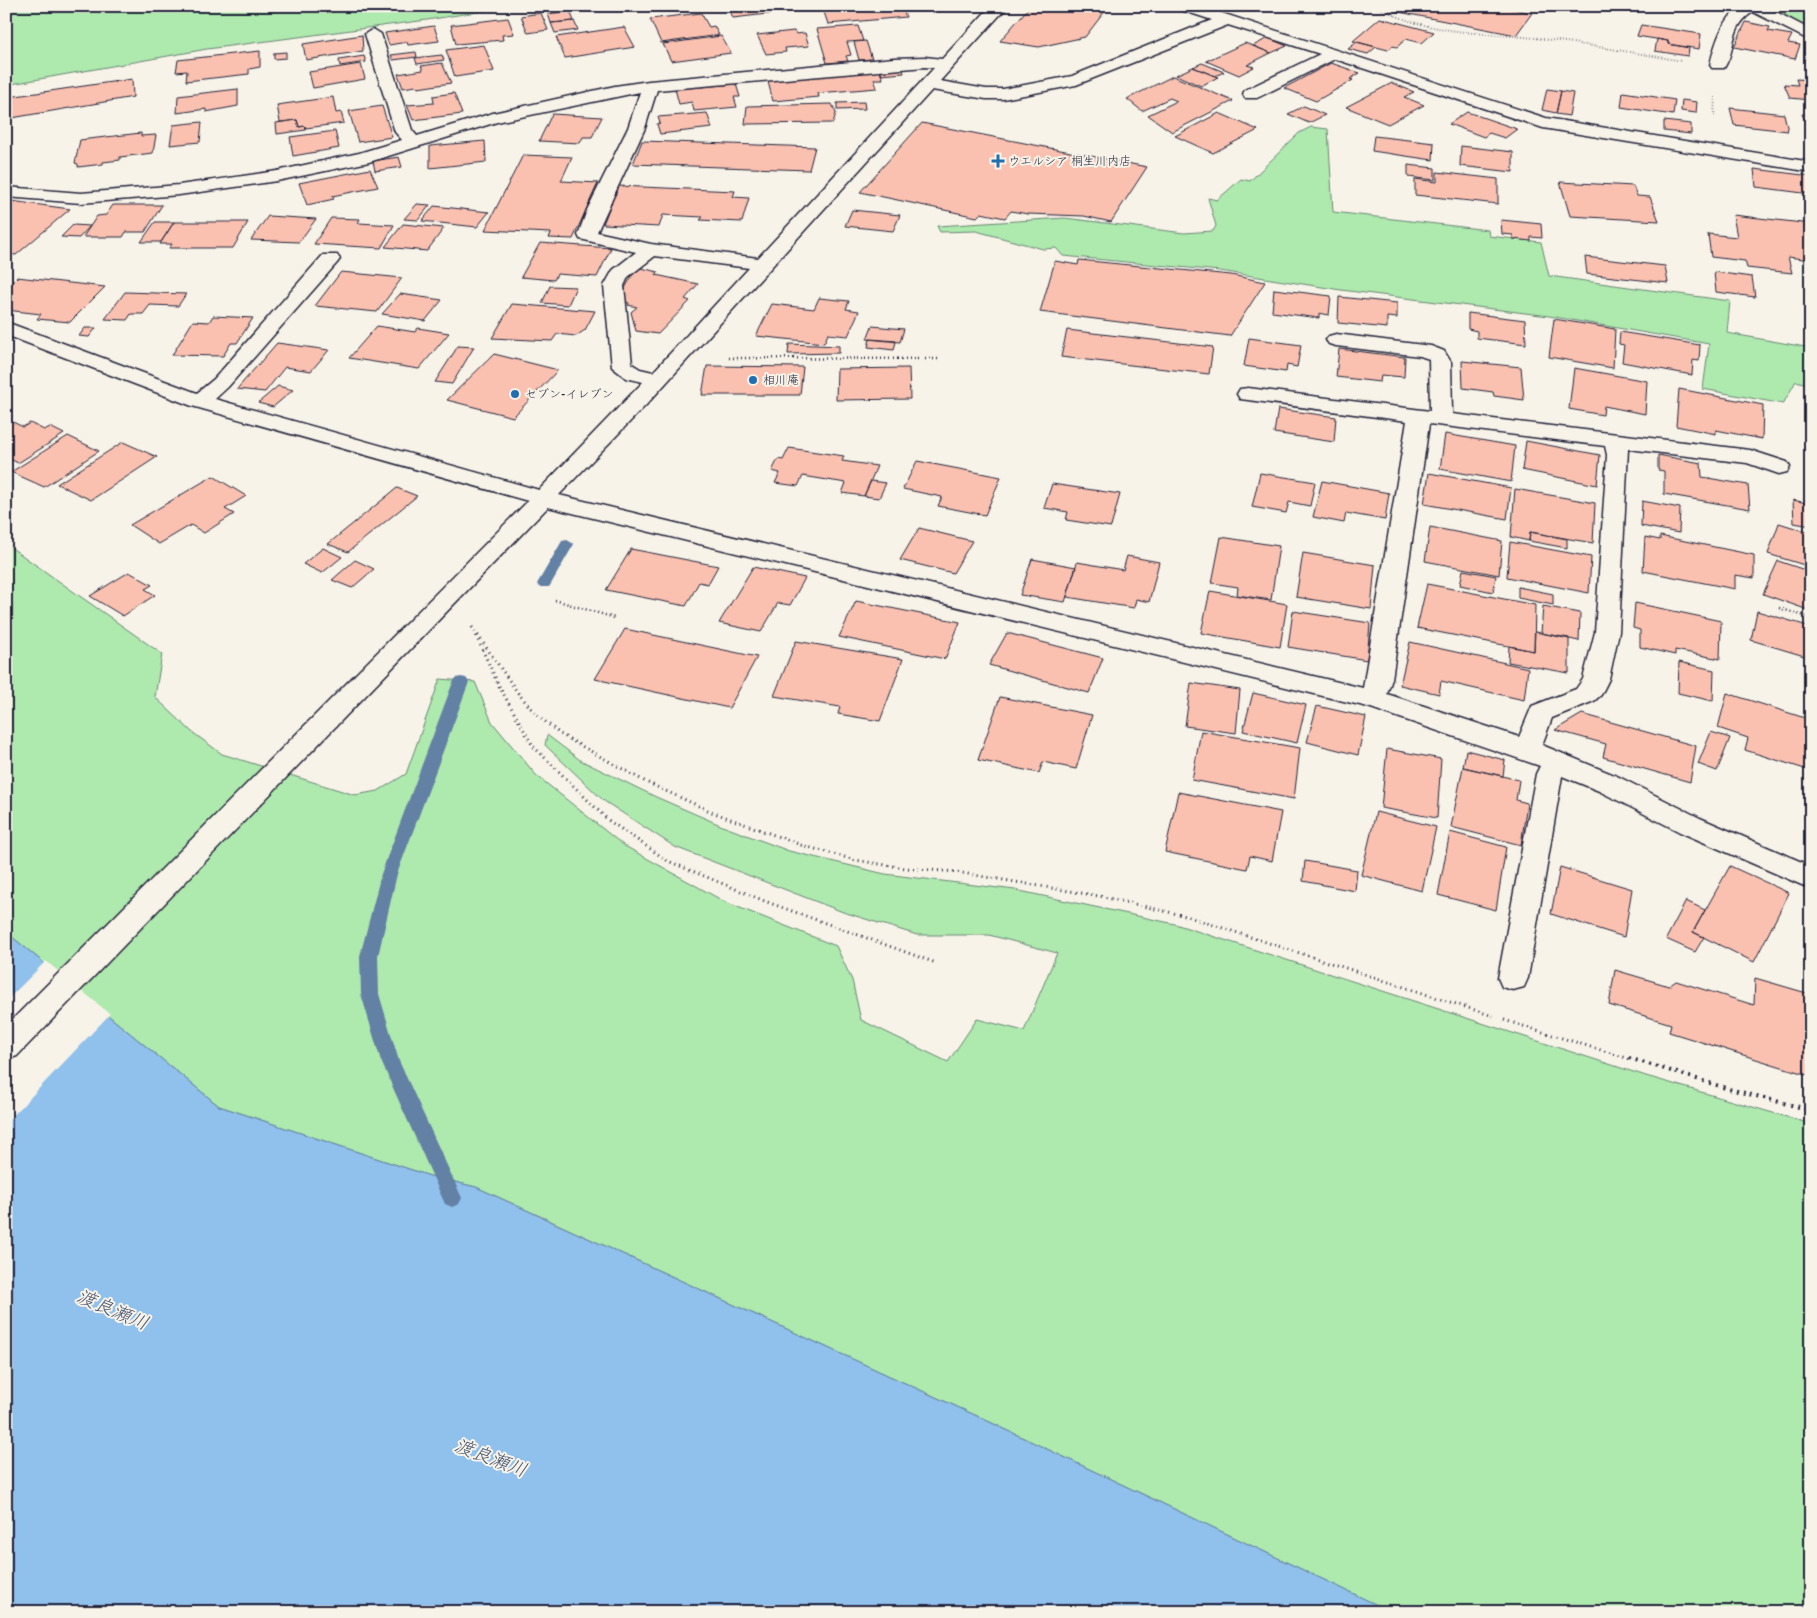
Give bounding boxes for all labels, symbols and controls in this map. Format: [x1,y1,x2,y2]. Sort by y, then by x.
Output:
place label: ウエルシア 桐生川内店 [1008,154,1131,169]
marker: ウエルシア 桐生川内店 [992,155,1004,167]
place label: 相川庵 [763,373,799,388]
marker: 相川庵 [747,374,759,386]
place label: セブン-イレブン [525,387,613,402]
marker: セブン-イレブン [509,388,521,400]
water label: 渡良瀬川 [73,1285,152,1336]
water label: 渡良瀬川 [451,1434,530,1483]

